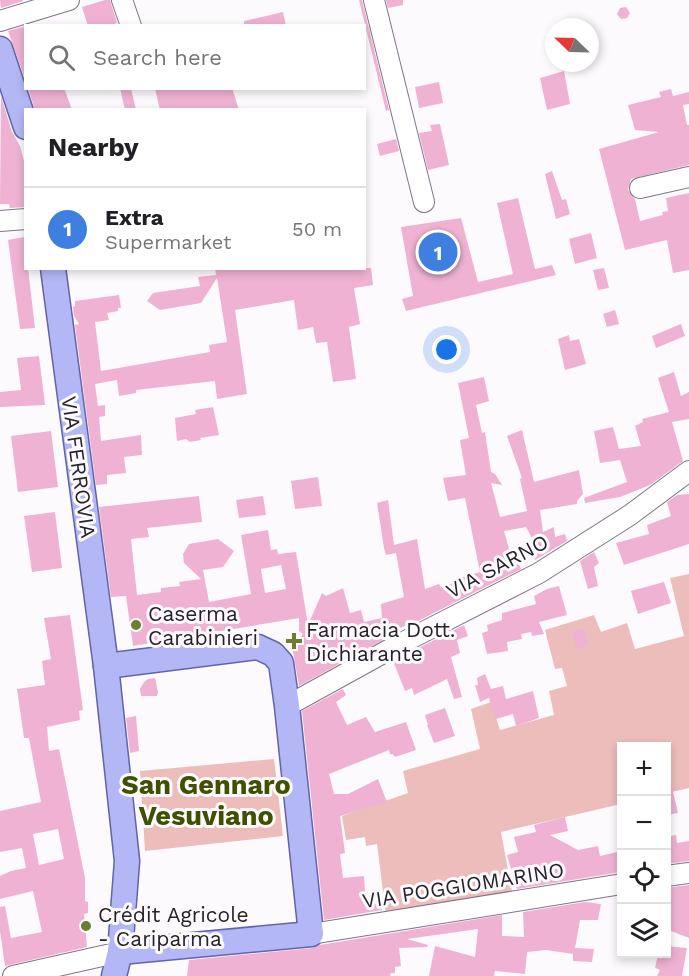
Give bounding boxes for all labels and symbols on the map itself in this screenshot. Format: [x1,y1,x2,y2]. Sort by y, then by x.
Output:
north arrow [545,18,599,72]
pin: 1 [418,230,458,274]
your location [432,335,461,364]
street label: VIA FERROVIA [57,394,101,540]
street label: VIA SARNO [442,529,552,603]
place label: Caserma Carabinieri [148,601,258,650]
place label: Farmacia Dott. Dichiarante [306,617,455,666]
marker: Caserma Carabinieri [129,618,143,632]
marker: Farmacia Dott. Dichiarante [287,634,301,648]
district label: San Gennaro Vesuviano [121,769,291,832]
street label: VIA POGGIOMARINO [360,857,566,913]
place label: Crédit Agricole - Cariparma [98,902,249,951]
marker: Crédit Agricole - Cariparma [79,919,93,933]

